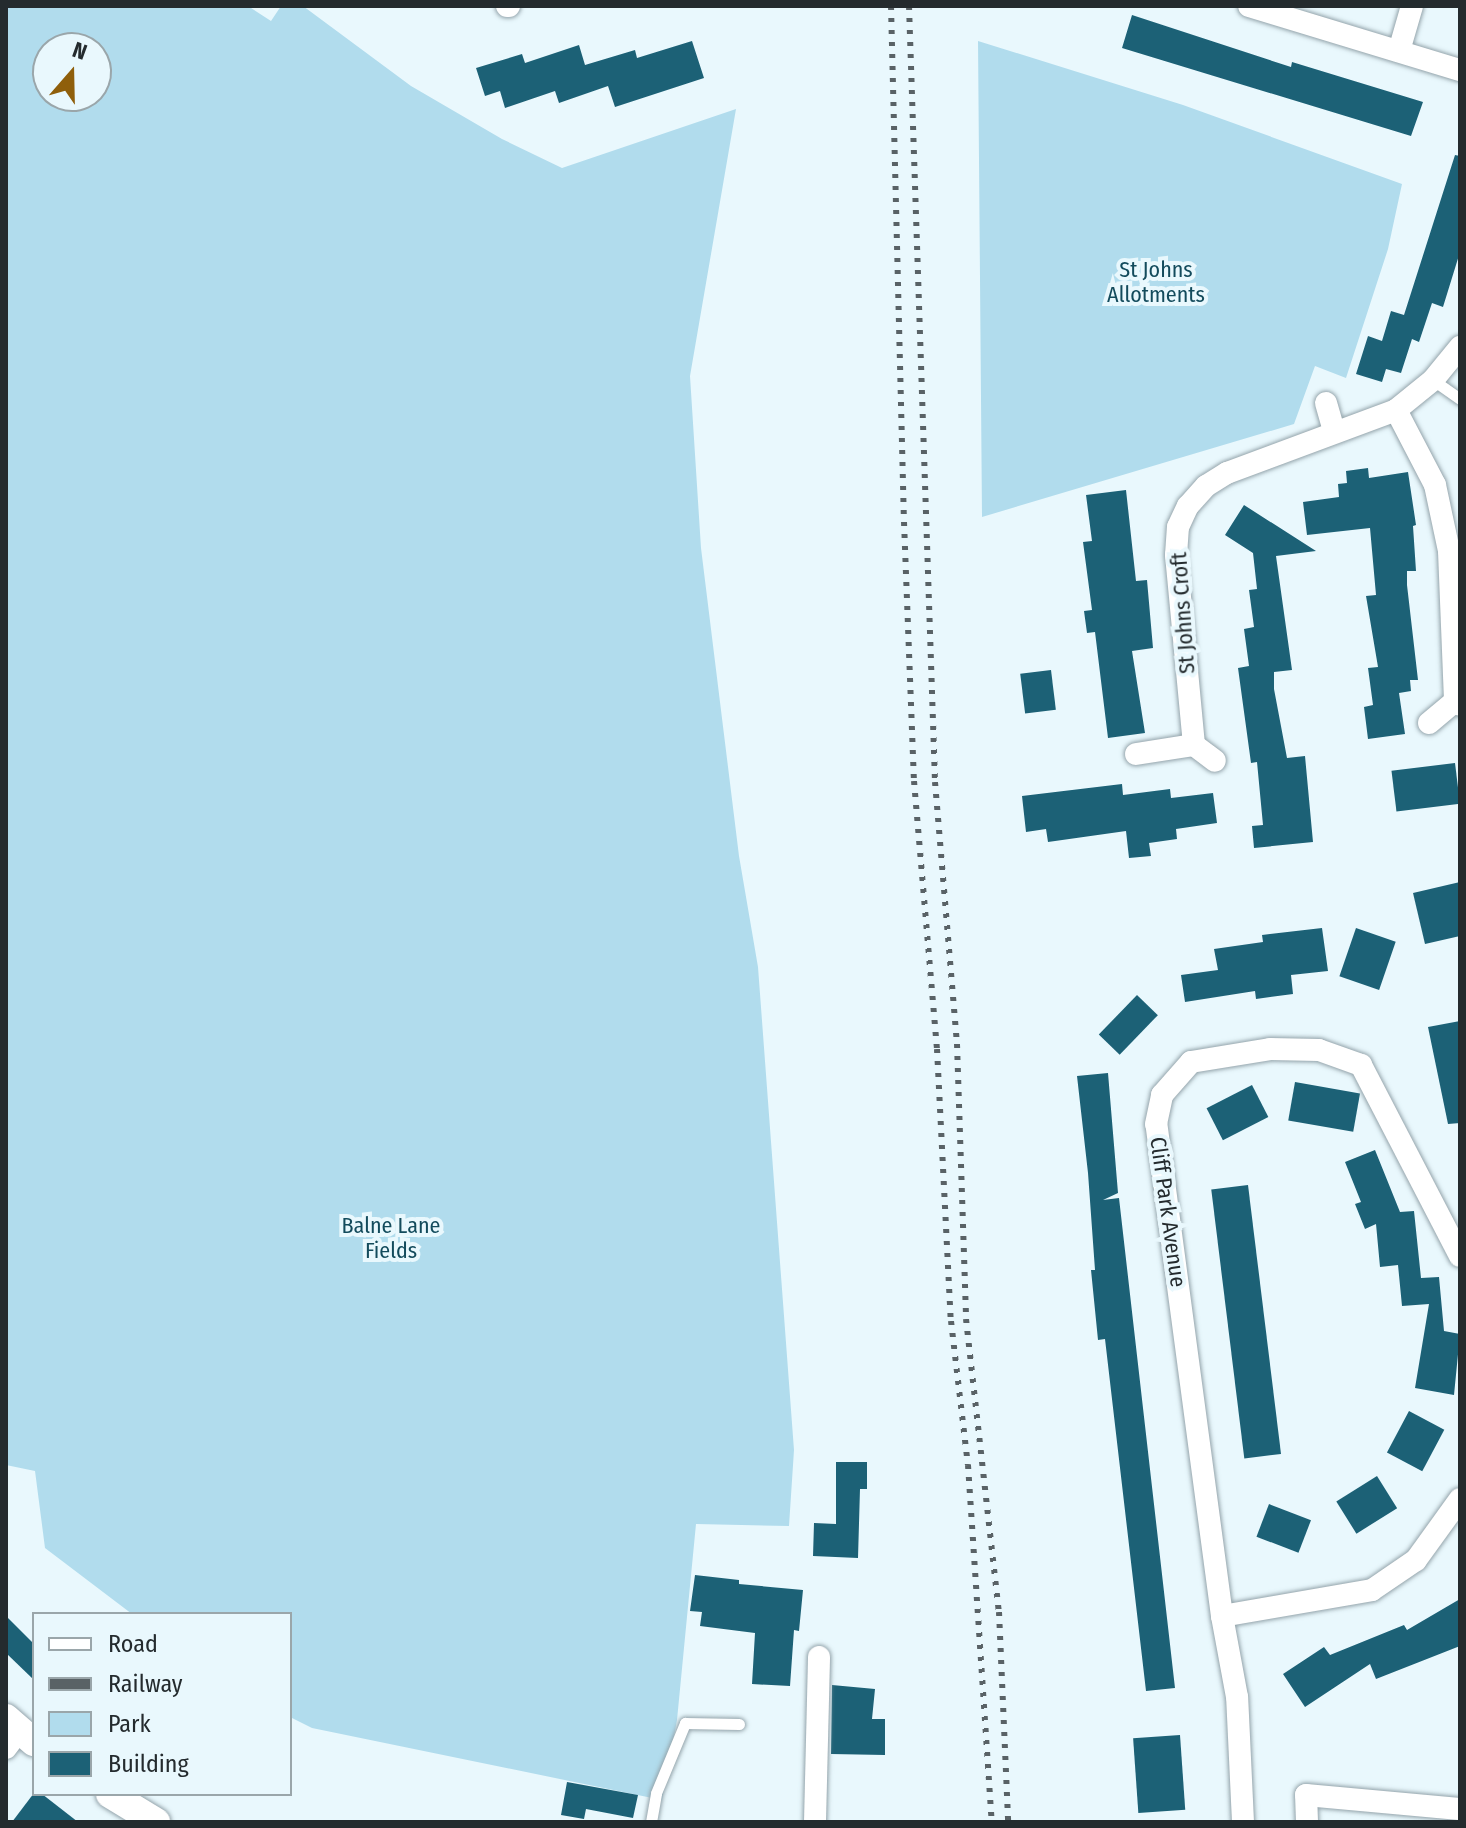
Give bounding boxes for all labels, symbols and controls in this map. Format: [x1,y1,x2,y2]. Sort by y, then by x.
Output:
north arrow [32,32,112,112]
text: N [69,36,91,66]
park label: St Johns Allotments [1107,256,1205,308]
street label: St Johns Croft [1166,551,1200,675]
street label: Cliff Park Avenue [1144,1135,1192,1289]
park label: Balne Lane Fields [342,1212,440,1264]
legend [32,1612,292,1796]
text: Road [108,1630,158,1658]
text: Railway [108,1670,183,1698]
text: Park [108,1710,151,1738]
text: Building [108,1750,189,1778]

